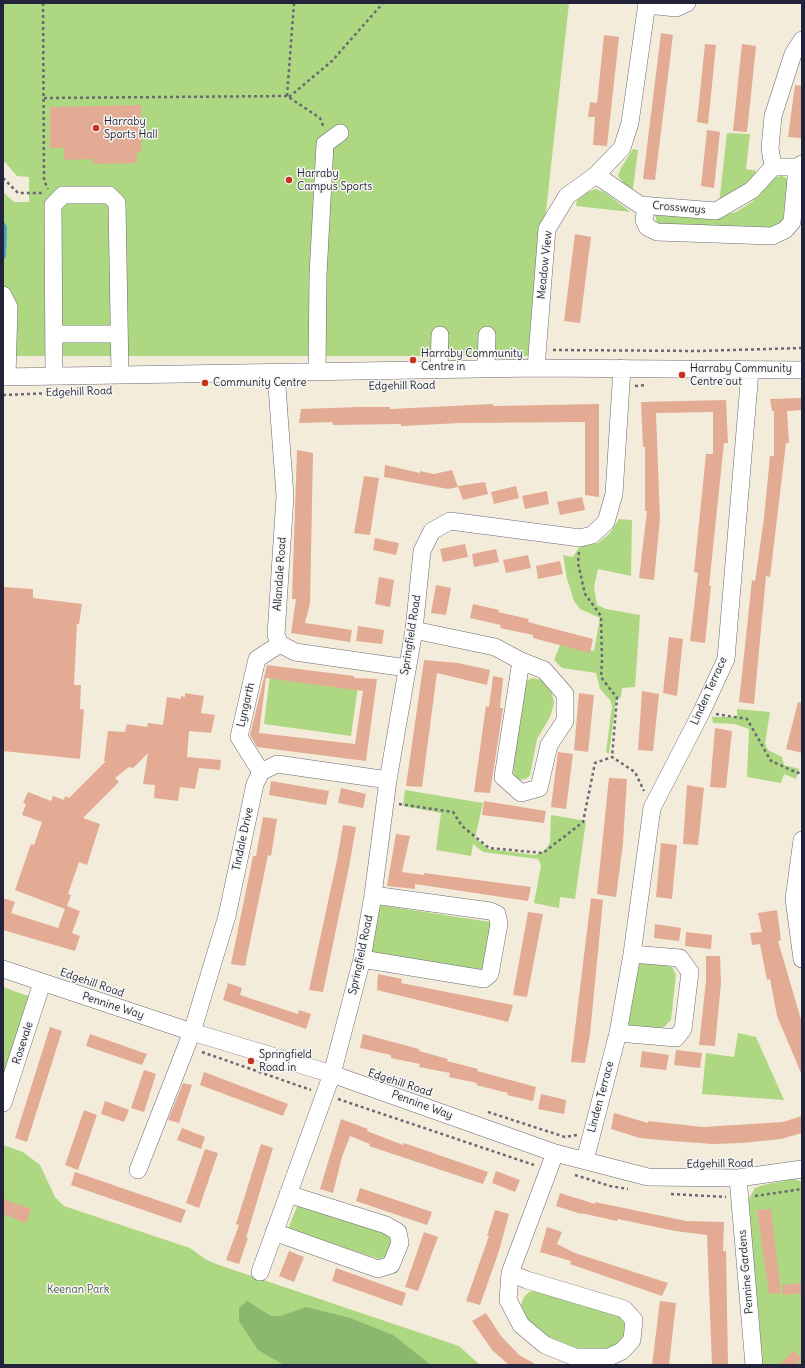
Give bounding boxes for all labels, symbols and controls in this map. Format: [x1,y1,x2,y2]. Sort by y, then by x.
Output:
place label: Harraby Sports Hall [104,115,157,141]
marker: Harraby Sports Hall [91,123,101,133]
place label: Harraby Campus Sports [297,167,372,193]
marker: Harraby Campus Sports [284,175,294,185]
street label: Crossways [652,199,706,217]
street label: Meadow View [535,230,555,300]
place label: Harraby Community Centre in [421,347,523,373]
marker: Harraby Community Centre in [408,355,418,365]
place label: Harraby Community Centre out [690,362,792,388]
marker: Harraby Community Centre out [677,370,687,380]
place label: Community Centre [213,376,306,390]
marker: Community Centre [200,378,210,388]
street label: Edgehill Road [368,379,436,393]
street label: Edgehill Road [45,384,113,400]
street label: Allandale Road [271,537,289,611]
street label: Springfield Road [398,594,424,676]
street label: Linden Terrace [688,655,730,727]
street label: Lyngarth [234,681,258,729]
street label: Tindale Drive [230,806,256,872]
street label: Springfield Road [346,914,376,996]
street label: Edgehill Road [58,966,126,1000]
street label: Pennine Way [80,990,146,1022]
street label: Rosevale [10,1020,36,1066]
place label: Springfield Road in [259,1048,312,1074]
marker: Springfield Road in [246,1056,256,1066]
street label: Linden Terrace [585,1060,617,1134]
street label: Edgehill Road [366,1066,434,1100]
street label: Pennine Way [390,1088,454,1122]
street label: Edgehill Road [686,1157,754,1171]
street label: Pennine Gardens [736,1229,756,1315]
park label: Keenan Park [47,1283,109,1297]

